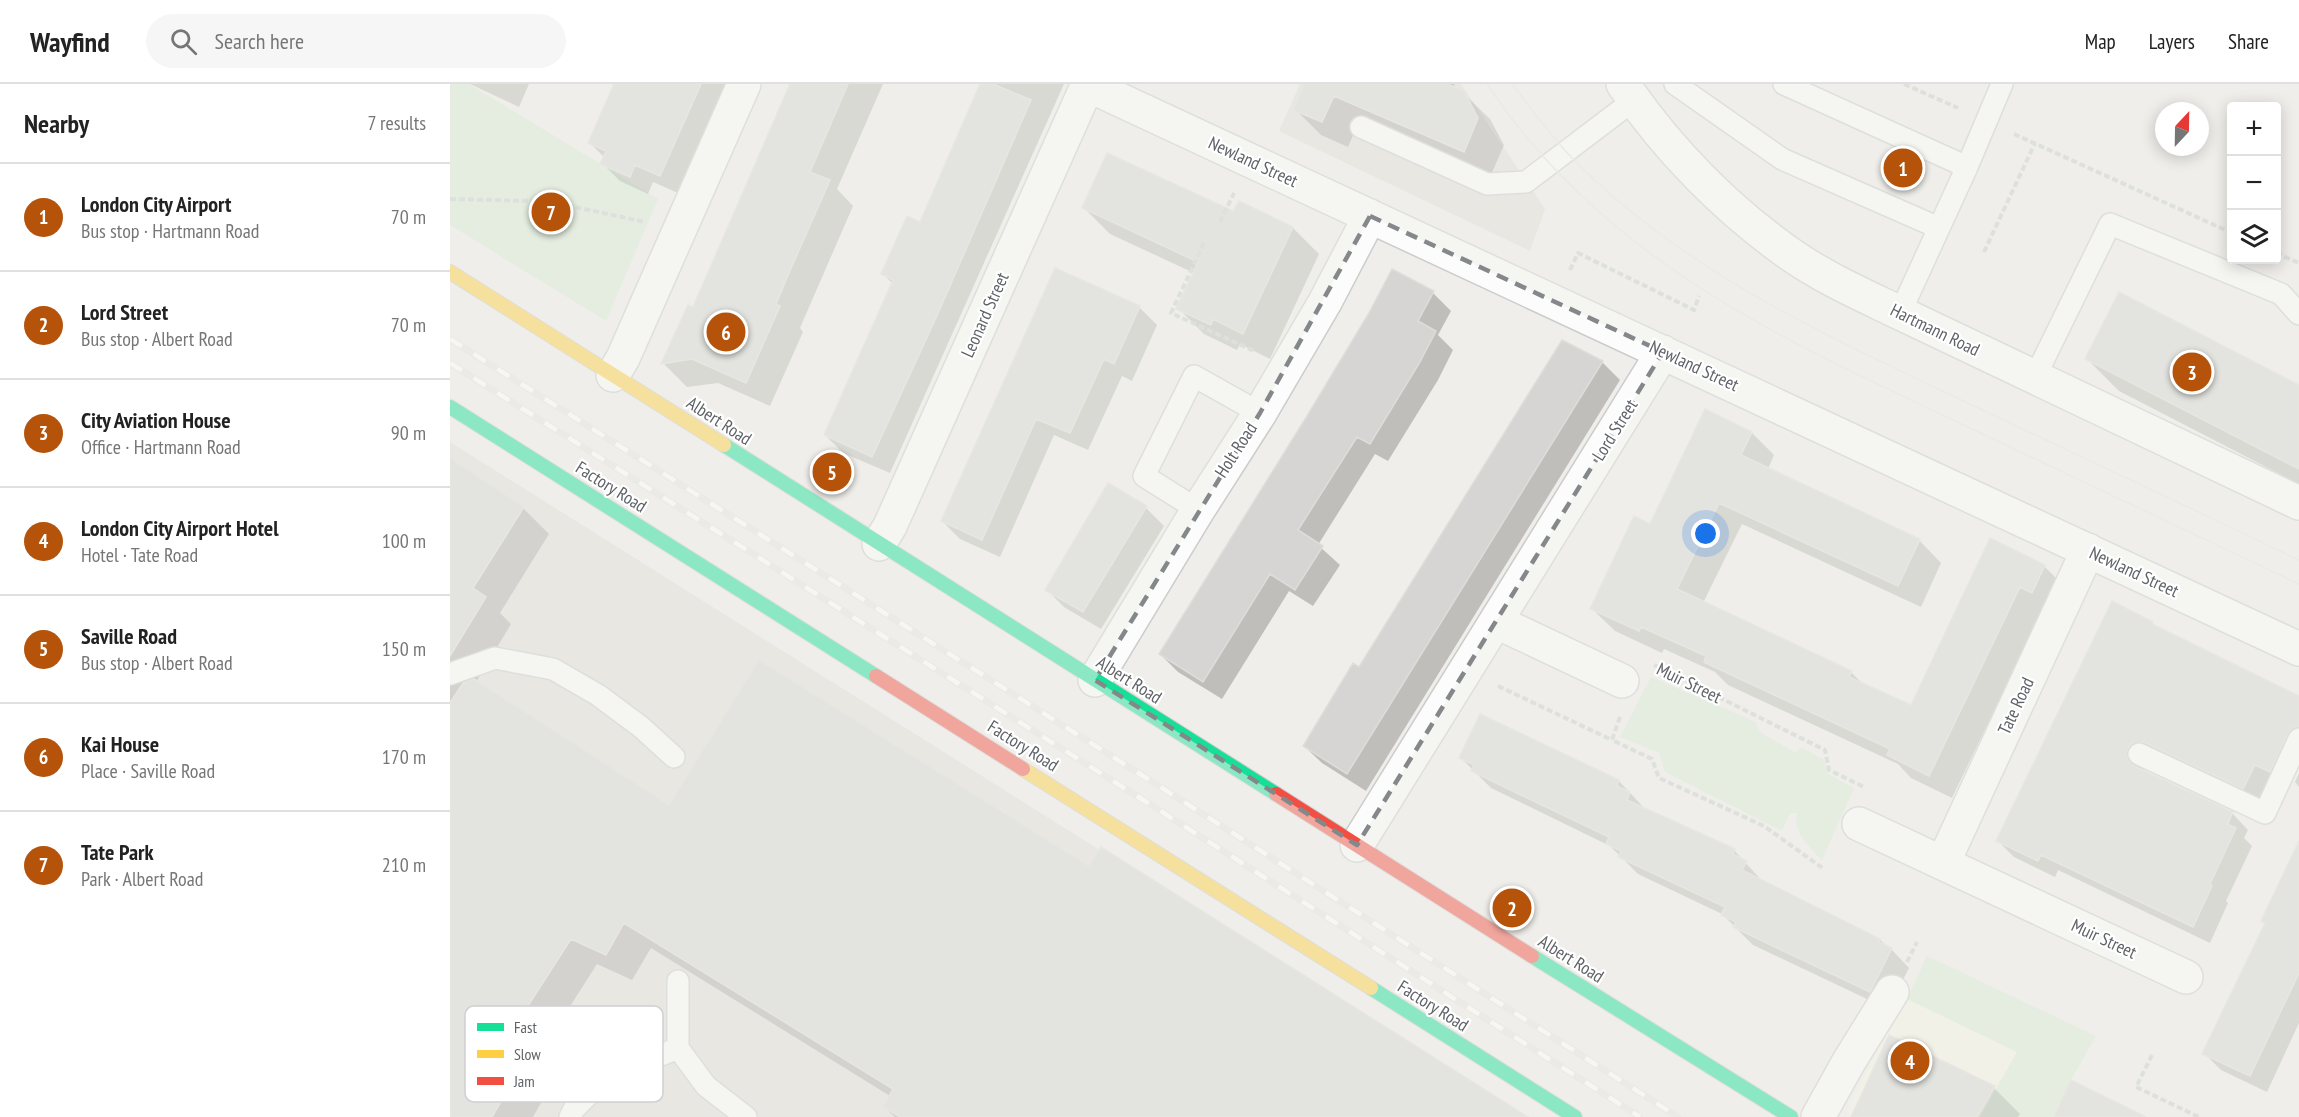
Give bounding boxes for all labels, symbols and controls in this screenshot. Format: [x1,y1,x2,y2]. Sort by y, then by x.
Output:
search box [146,14,566,68]
text: Wayfind [30,23,110,60]
icon: search [167,25,200,58]
text: Search here [215,27,304,55]
text: Map [2085,28,2116,55]
text: Layers [2149,28,2195,55]
text: Share [2228,28,2269,55]
north arrow [2155,102,2209,156]
map controls [2227,102,2281,264]
button: + [2227,102,2281,156]
text: Nearby [24,107,89,140]
text: 7 results [368,110,426,136]
street label: Newland Street [1205,131,1302,192]
pin: 1 [1884,146,1922,190]
button: − [2227,156,2281,210]
text: London City Airport [81,190,231,218]
pin: 7 [532,190,570,234]
text: 1 [39,204,48,230]
text: 70 m [391,204,426,230]
button: layers [2227,210,2281,264]
text: Bus stop · Hartmann Road [81,218,259,244]
street label: Leonard Street [956,269,1014,361]
text: Lord Street [81,298,168,326]
street label: Hartmann Road [1887,298,1984,361]
pin: 6 [706,310,746,354]
text: 2 [39,312,48,338]
text: 70 m [391,312,426,338]
text: Bus stop · Albert Road [81,326,233,352]
street label: Newland Street [1646,335,1743,396]
pin: 3 [2172,350,2212,394]
street label: Albert Road [682,391,756,450]
street label: Lord Street [1587,395,1642,465]
text: City Aviation House [81,406,231,434]
street label: Holt Road [1209,418,1262,482]
text: 3 [39,420,48,446]
text: 90 m [391,420,426,446]
text: Office · Hartmann Road [81,434,241,460]
pin: 5 [812,450,851,494]
street label: Factory Road [572,456,651,517]
text: London City Airport Hotel [81,514,279,542]
your location [1691,519,1720,548]
text: 4 [39,528,48,554]
text: 100 m [382,528,426,554]
street label: Newland Street [2086,541,2183,602]
text: Hotel · Tate Road [81,542,198,568]
text: Saville Road [81,622,177,650]
text: 5 [39,636,48,662]
text: 150 m [382,636,426,662]
text: Bus stop · Albert Road [81,650,233,676]
street label: Albert Road [1092,651,1166,709]
street label: Muir Street [1653,657,1725,708]
street label: Tate Road [1992,674,2039,738]
street label: Factory Road [984,715,1063,776]
text: Kai House [81,730,159,758]
text: 6 [39,744,48,770]
text: 170 m [382,744,426,770]
text: Place · Saville Road [81,758,215,784]
text: Tate Park [81,838,154,866]
text: 7 [39,852,48,878]
text: 210 m [382,852,426,878]
text: Park · Albert Road [81,866,203,892]
pin: 2 [1492,886,1532,930]
street label: Muir Street [2068,914,2140,964]
street label: Albert Road [1534,930,1608,988]
street label: Factory Road [1394,975,1473,1036]
legend [465,1006,663,1102]
text: Fast [514,1017,537,1037]
pin: 4 [1890,1038,1930,1084]
text: Slow [514,1044,541,1064]
text: Jam [513,1071,535,1091]

